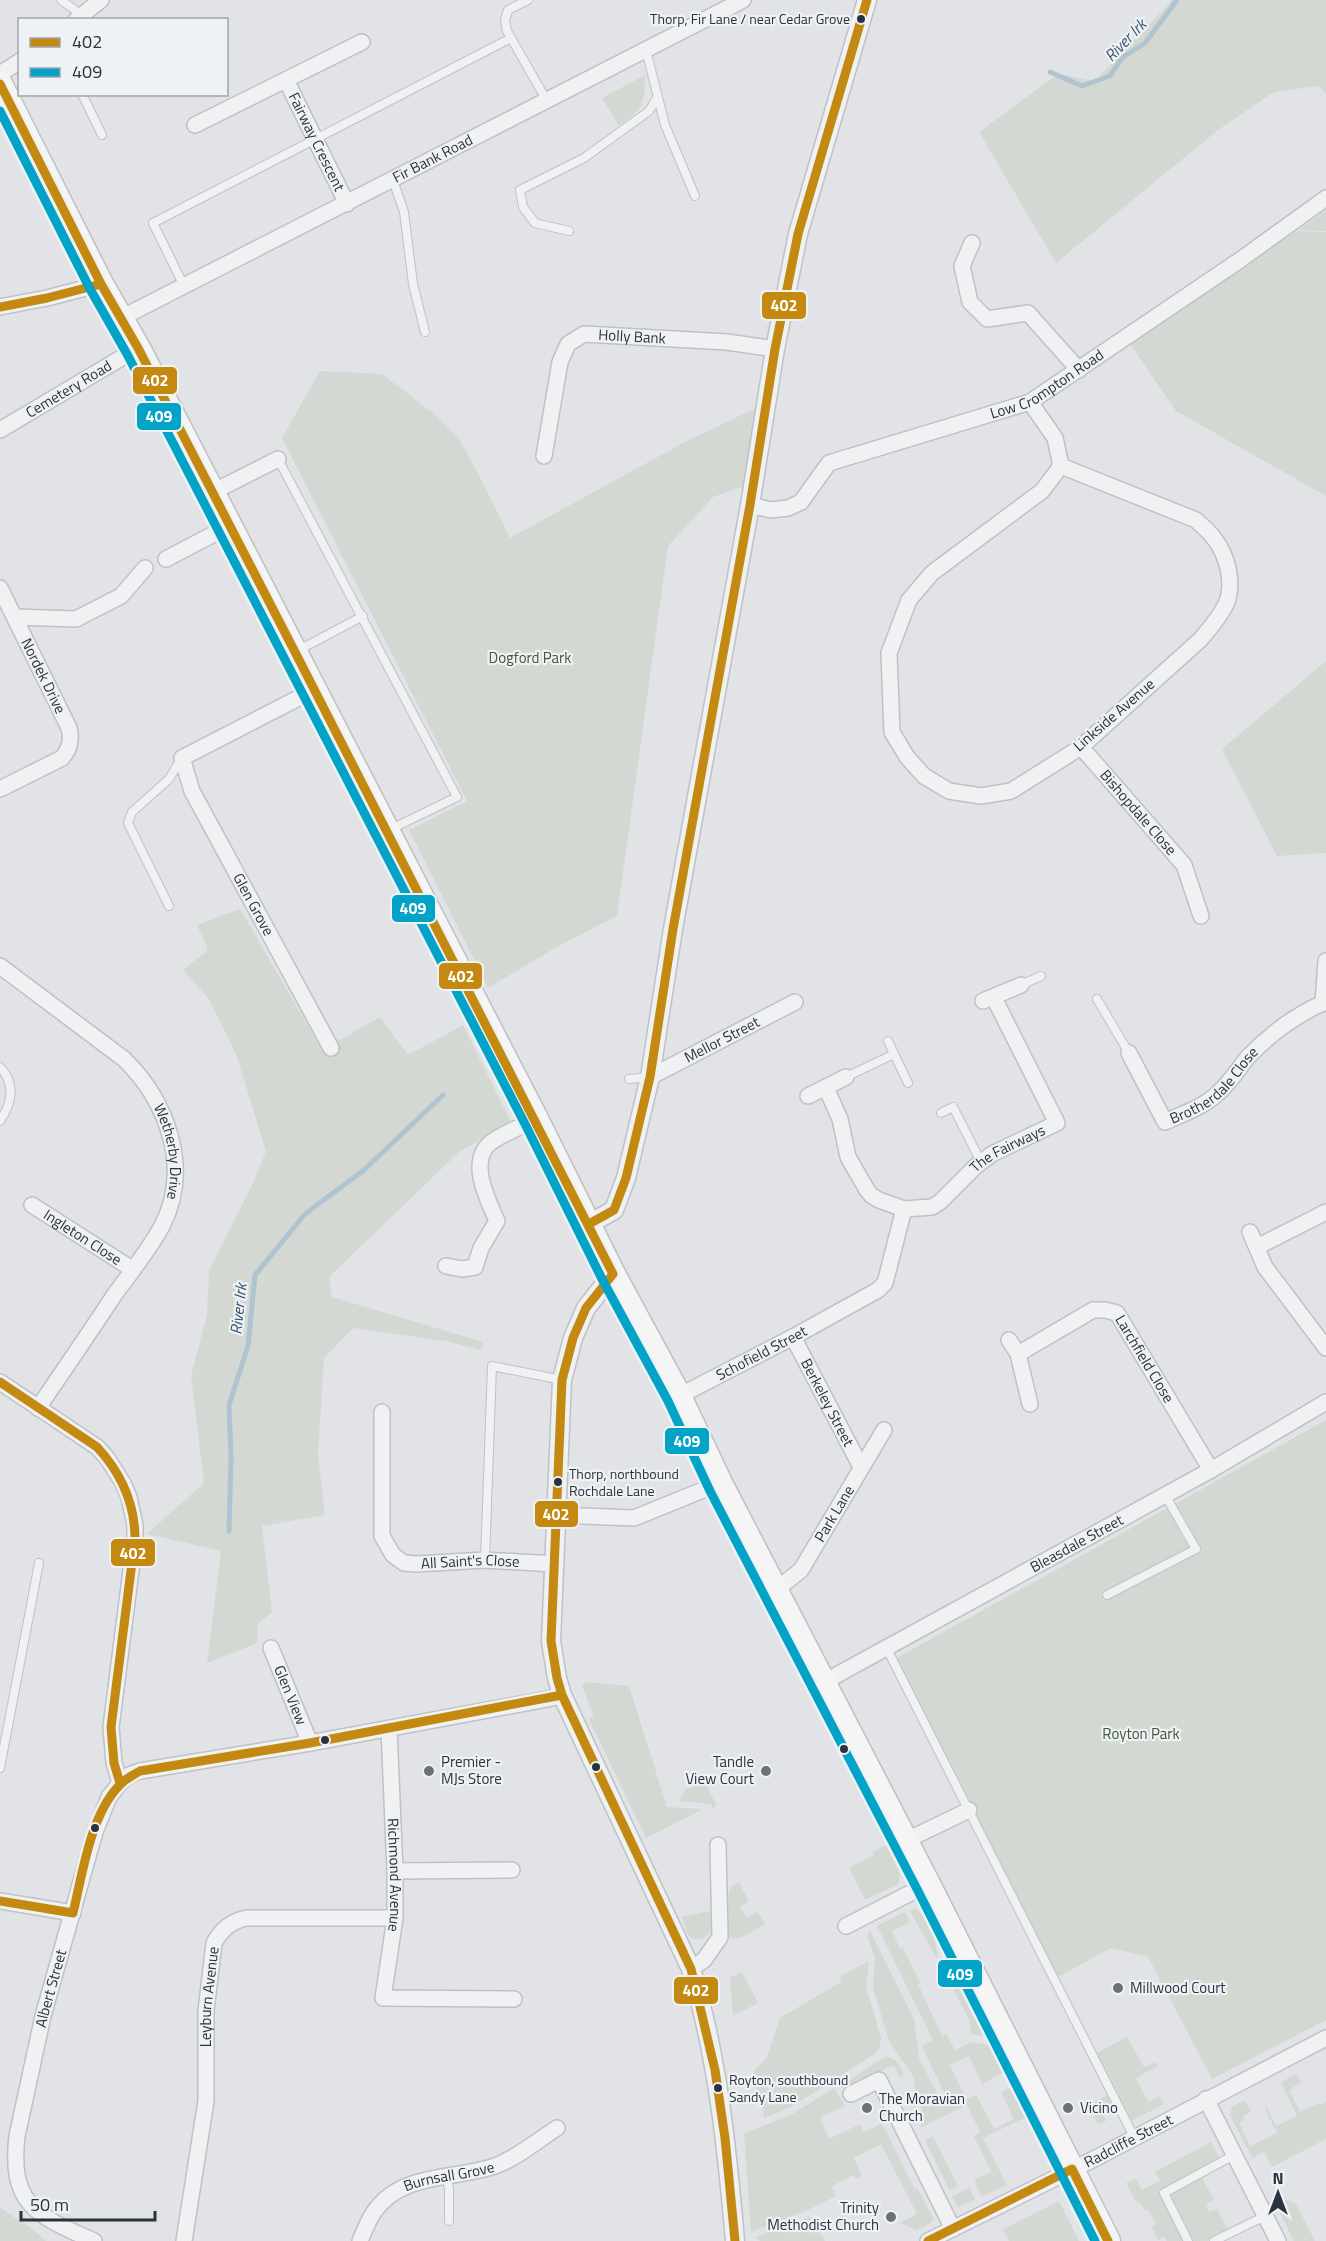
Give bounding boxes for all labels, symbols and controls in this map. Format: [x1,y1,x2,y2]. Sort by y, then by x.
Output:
place label: Thorp, Fir Lane / near Cedar Grove [650,8,850,29]
water label: River Irk [1099,12,1153,67]
marker: Thorp, Fir Lane / near Cedar Grove [855,13,867,25]
legend [18,18,228,96]
text: 402 [72,28,102,55]
text: 409 [72,58,102,85]
street label: Fairway Crescent [283,88,351,196]
street label: Fir Bank Road [388,128,477,188]
line badge: 402 [761,291,807,320]
text: 402 [771,293,797,317]
street label: Holly Bank [598,323,666,350]
street label: Low Crompton Road [987,343,1108,424]
street label: Cemetery Road [21,354,116,423]
line badge: 402 [132,366,178,395]
text: 402 [142,368,168,392]
line badge: 409 [136,402,182,431]
text: 409 [146,404,172,428]
street label: Nordek Drive [15,634,72,717]
park label: Dogford Park [489,646,572,669]
street label: Linkside Avenue [1068,673,1160,757]
street label: Bishopdale Close [1095,764,1183,860]
street label: Glen Grove [227,869,280,940]
line badge: 409 [391,894,436,923]
text: 409 [400,896,426,920]
line badge: 402 [438,962,483,990]
text: 402 [448,964,474,988]
street label: Mellor Street [680,1010,764,1068]
street label: Brotherdale Close [1166,1041,1263,1130]
street label: Wetherby Drive [148,1100,187,1202]
street label: The Fairways [964,1118,1049,1178]
street label: Ingleton Close [39,1203,127,1271]
water label: River Irk [223,1280,253,1336]
street label: Larchfield Close [1110,1310,1180,1407]
street label: Schofield Street [712,1319,812,1386]
street label: Berkeley Street [795,1354,861,1451]
line badge: 409 [664,1427,710,1455]
text: 409 [674,1429,700,1453]
place label: Thorp, northbound Rochdale Lane [569,1463,679,1501]
marker: Thorp, northbound Rochdale Lane [552,1476,564,1488]
street label: Park Lane [808,1481,860,1546]
line badge: 402 [534,1500,579,1528]
text: 402 [543,1502,569,1526]
street label: Bleasdale Street [1026,1508,1128,1578]
line badge: 402 [110,1538,156,1567]
text: 402 [120,1541,146,1565]
street label: All Saint's Close [420,1548,520,1575]
street label: Glen View [268,1662,313,1728]
park label: Royton Park [1102,1722,1180,1745]
unlabelled marker [319,1734,331,1746]
unlabelled marker [838,1743,850,1755]
place label: Premier - MJs Store [441,1750,502,1790]
place label: Tandle View Court [685,1750,755,1790]
unlabelled marker [590,1761,602,1773]
marker: Premier - MJs Store [422,1764,436,1778]
marker: Tandle View Court [759,1764,773,1778]
street label: Richmond Avenue [382,1817,407,1933]
unlabelled marker [89,1822,101,1834]
street label: Leyburn Avenue [194,1945,225,2047]
street label: Albert Street [29,1946,73,2030]
line badge: 409 [937,1959,983,1988]
text: 409 [947,1962,973,1986]
line badge: 402 [673,1976,719,2005]
place label: Millwood Court [1130,1976,1226,1999]
text: 402 [683,1978,709,2002]
marker: Millwood Court [1111,1981,1125,1995]
place label: Royton, southbound Sandy Lane [729,2069,848,2107]
marker: Royton, southbound Sandy Lane [712,2082,724,2094]
place label: The Moravian Church [879,2087,965,2127]
place label: Vicino [1080,2096,1118,2119]
marker: The Moravian Church [860,2101,874,2115]
marker: Vicino [1061,2101,1075,2115]
street label: Radcliffe Street [1080,2108,1177,2173]
street label: Burnsall Grove [400,2155,497,2197]
north arrow [1248,2163,1308,2223]
text: N [1272,2166,1284,2190]
scale bar [21,2184,154,2222]
text: 50 m [30,2191,69,2218]
place label: Trinity Methodist Church [767,2196,879,2236]
marker: Trinity Methodist Church [884,2210,898,2224]

